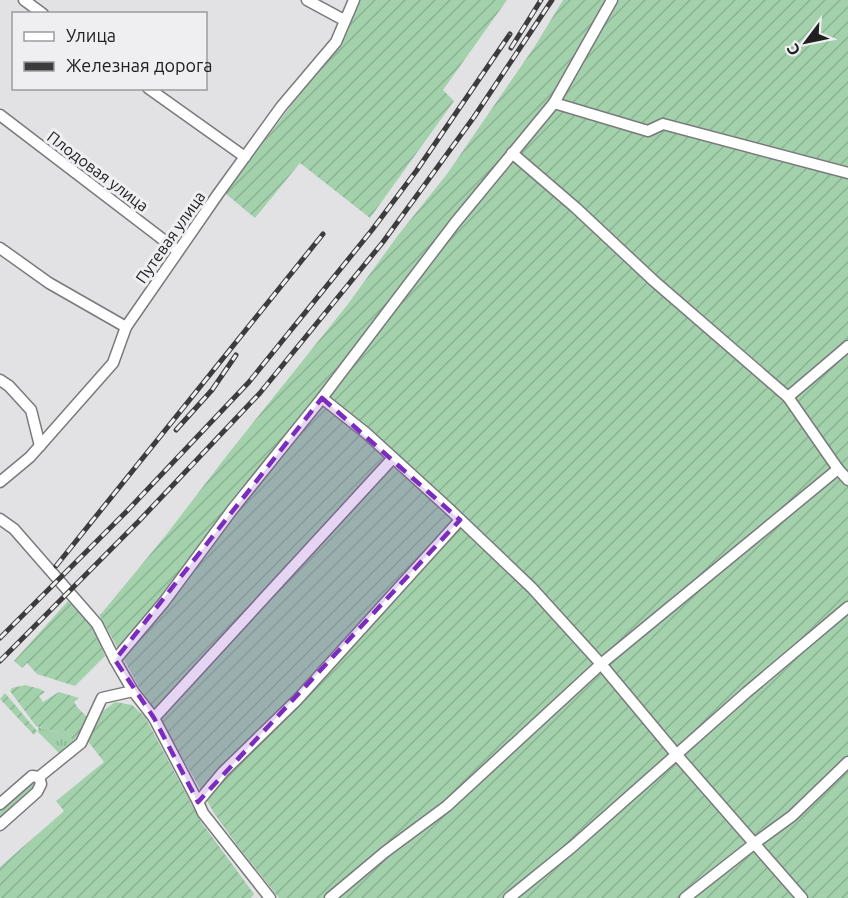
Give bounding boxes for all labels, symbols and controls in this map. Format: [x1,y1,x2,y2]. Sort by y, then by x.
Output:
legend [12,12,207,90]
north arrow [776,12,836,72]
text: Улица [66,25,116,45]
text: С [783,41,804,59]
text: Железная дорога [66,55,213,75]
street label: Плодовая улица [44,127,152,215]
street label: Путевая улица [132,188,208,286]

